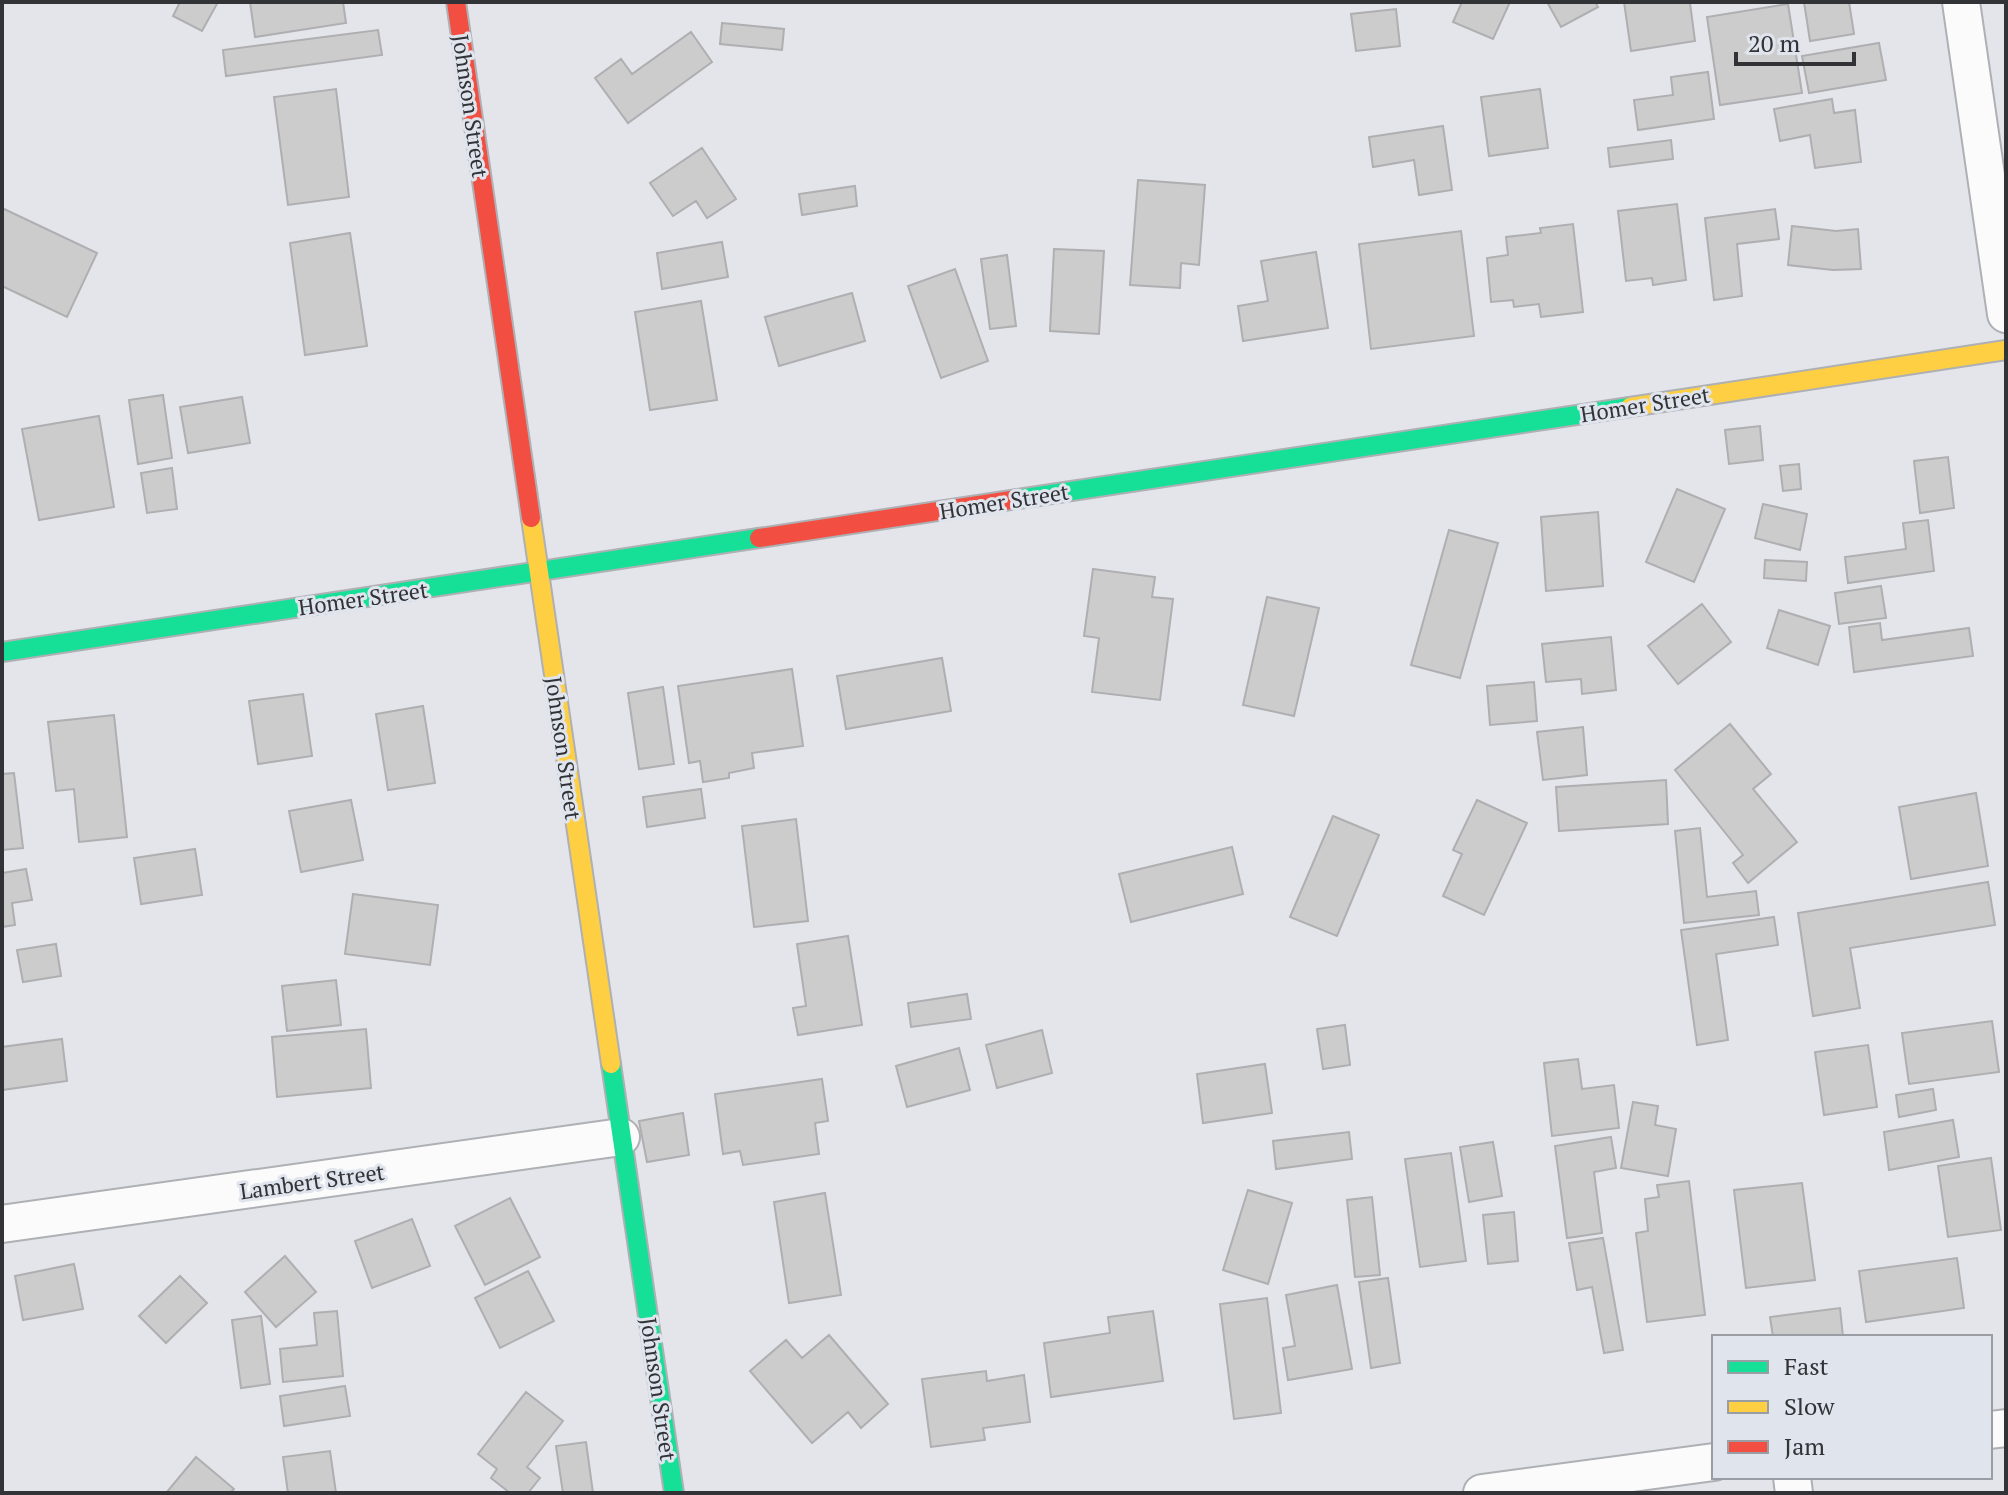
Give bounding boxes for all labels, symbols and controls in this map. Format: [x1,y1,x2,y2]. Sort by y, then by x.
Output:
scale bar [1736,16,1854,66]
text: 20 m [1748,27,1800,59]
street label: Johnson Street [447,32,495,180]
street label: Homer Street [1578,379,1712,429]
street label: Homer Street [937,476,1071,526]
street label: Homer Street [296,575,430,621]
street label: Johnson Street [540,674,588,822]
street label: Lambert Street [238,1156,386,1206]
street label: Johnson Street [635,1315,683,1463]
legend [1712,1335,1992,1479]
text: Fast [1784,1350,1829,1382]
text: Slow [1784,1390,1835,1422]
text: Jam [1784,1430,1825,1462]

